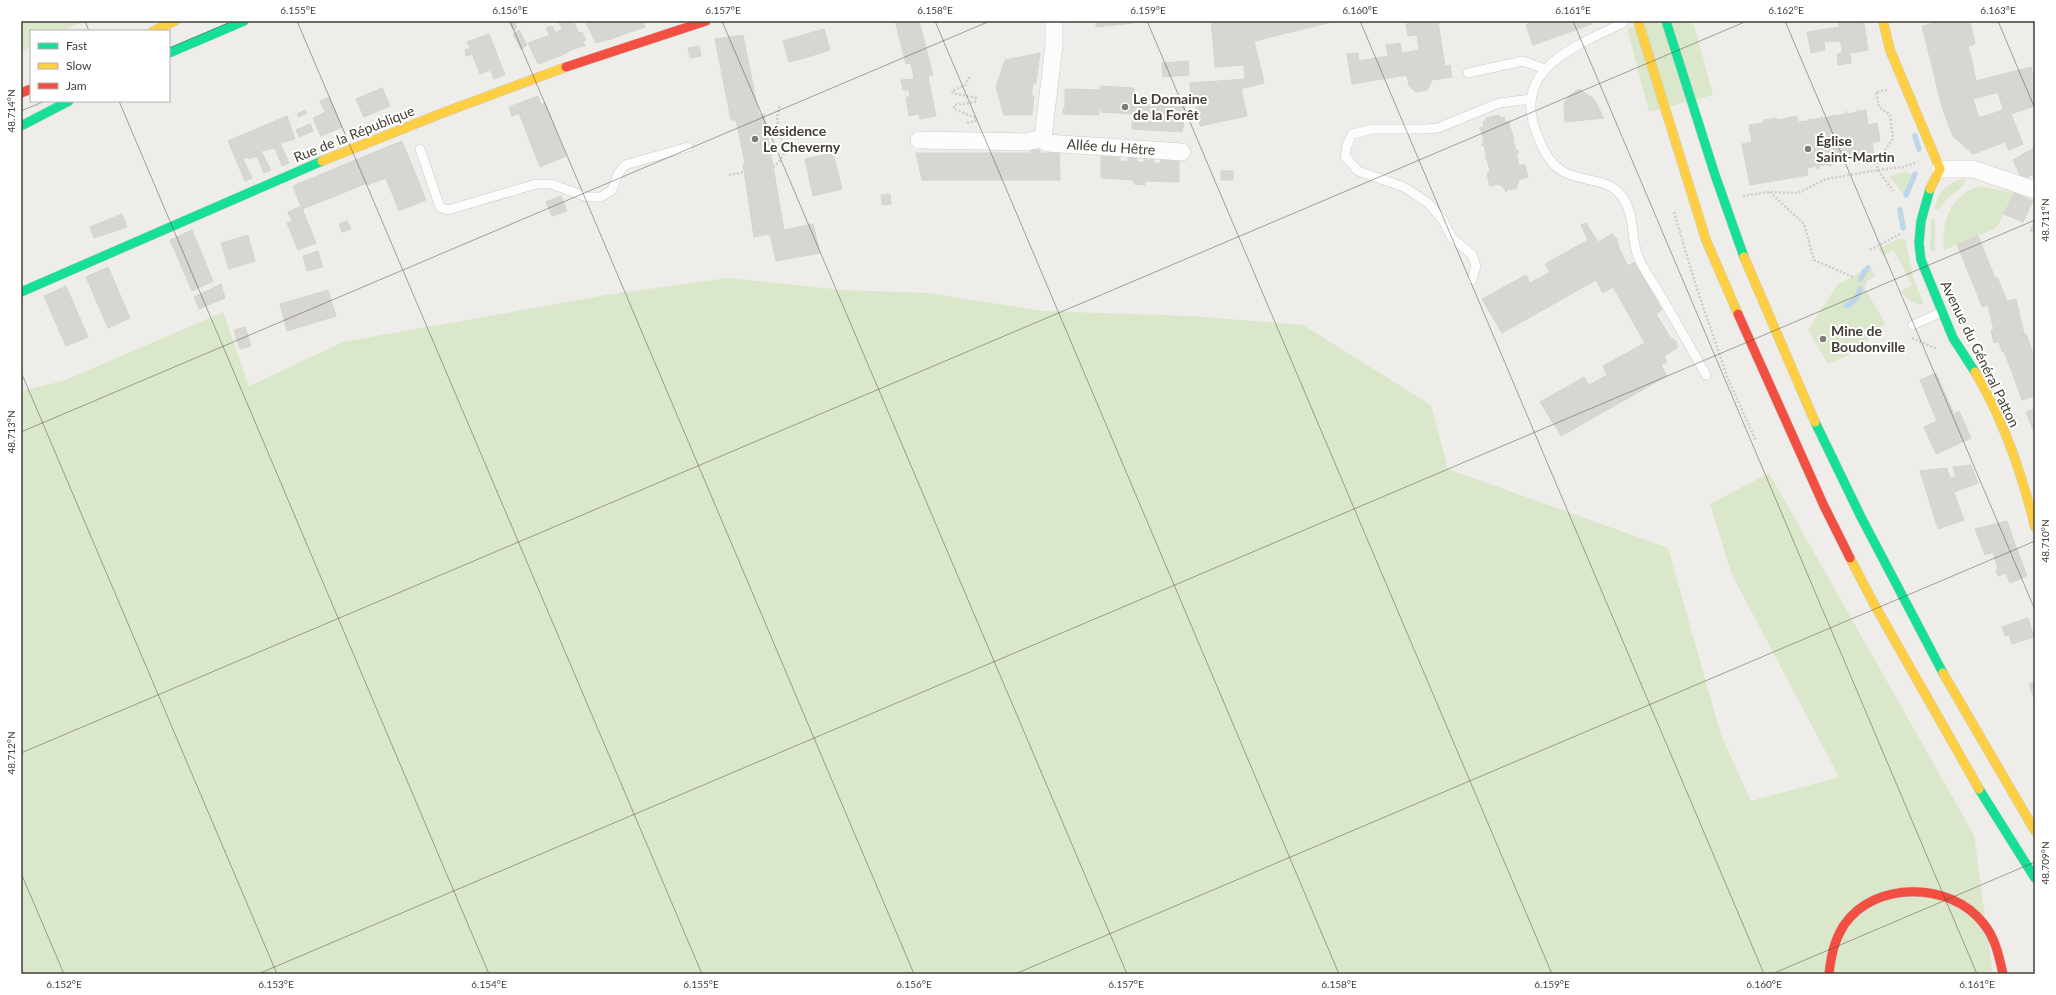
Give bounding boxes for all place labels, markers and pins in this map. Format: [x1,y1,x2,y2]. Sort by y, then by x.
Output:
place label: Le Domaine de la Forêt [1133,90,1208,123]
marker: Le Domaine de la Forêt [1120,102,1130,112]
place label: Résidence Le Cheverny [763,122,841,155]
place label: Église Saint-Martin [1816,132,1895,165]
marker: Résidence Le Cheverny [750,134,760,144]
marker: Église Saint-Martin [1803,144,1813,154]
place label: Mine de Boudonville [1831,322,1906,355]
marker: Mine de Boudonville [1818,334,1828,344]

